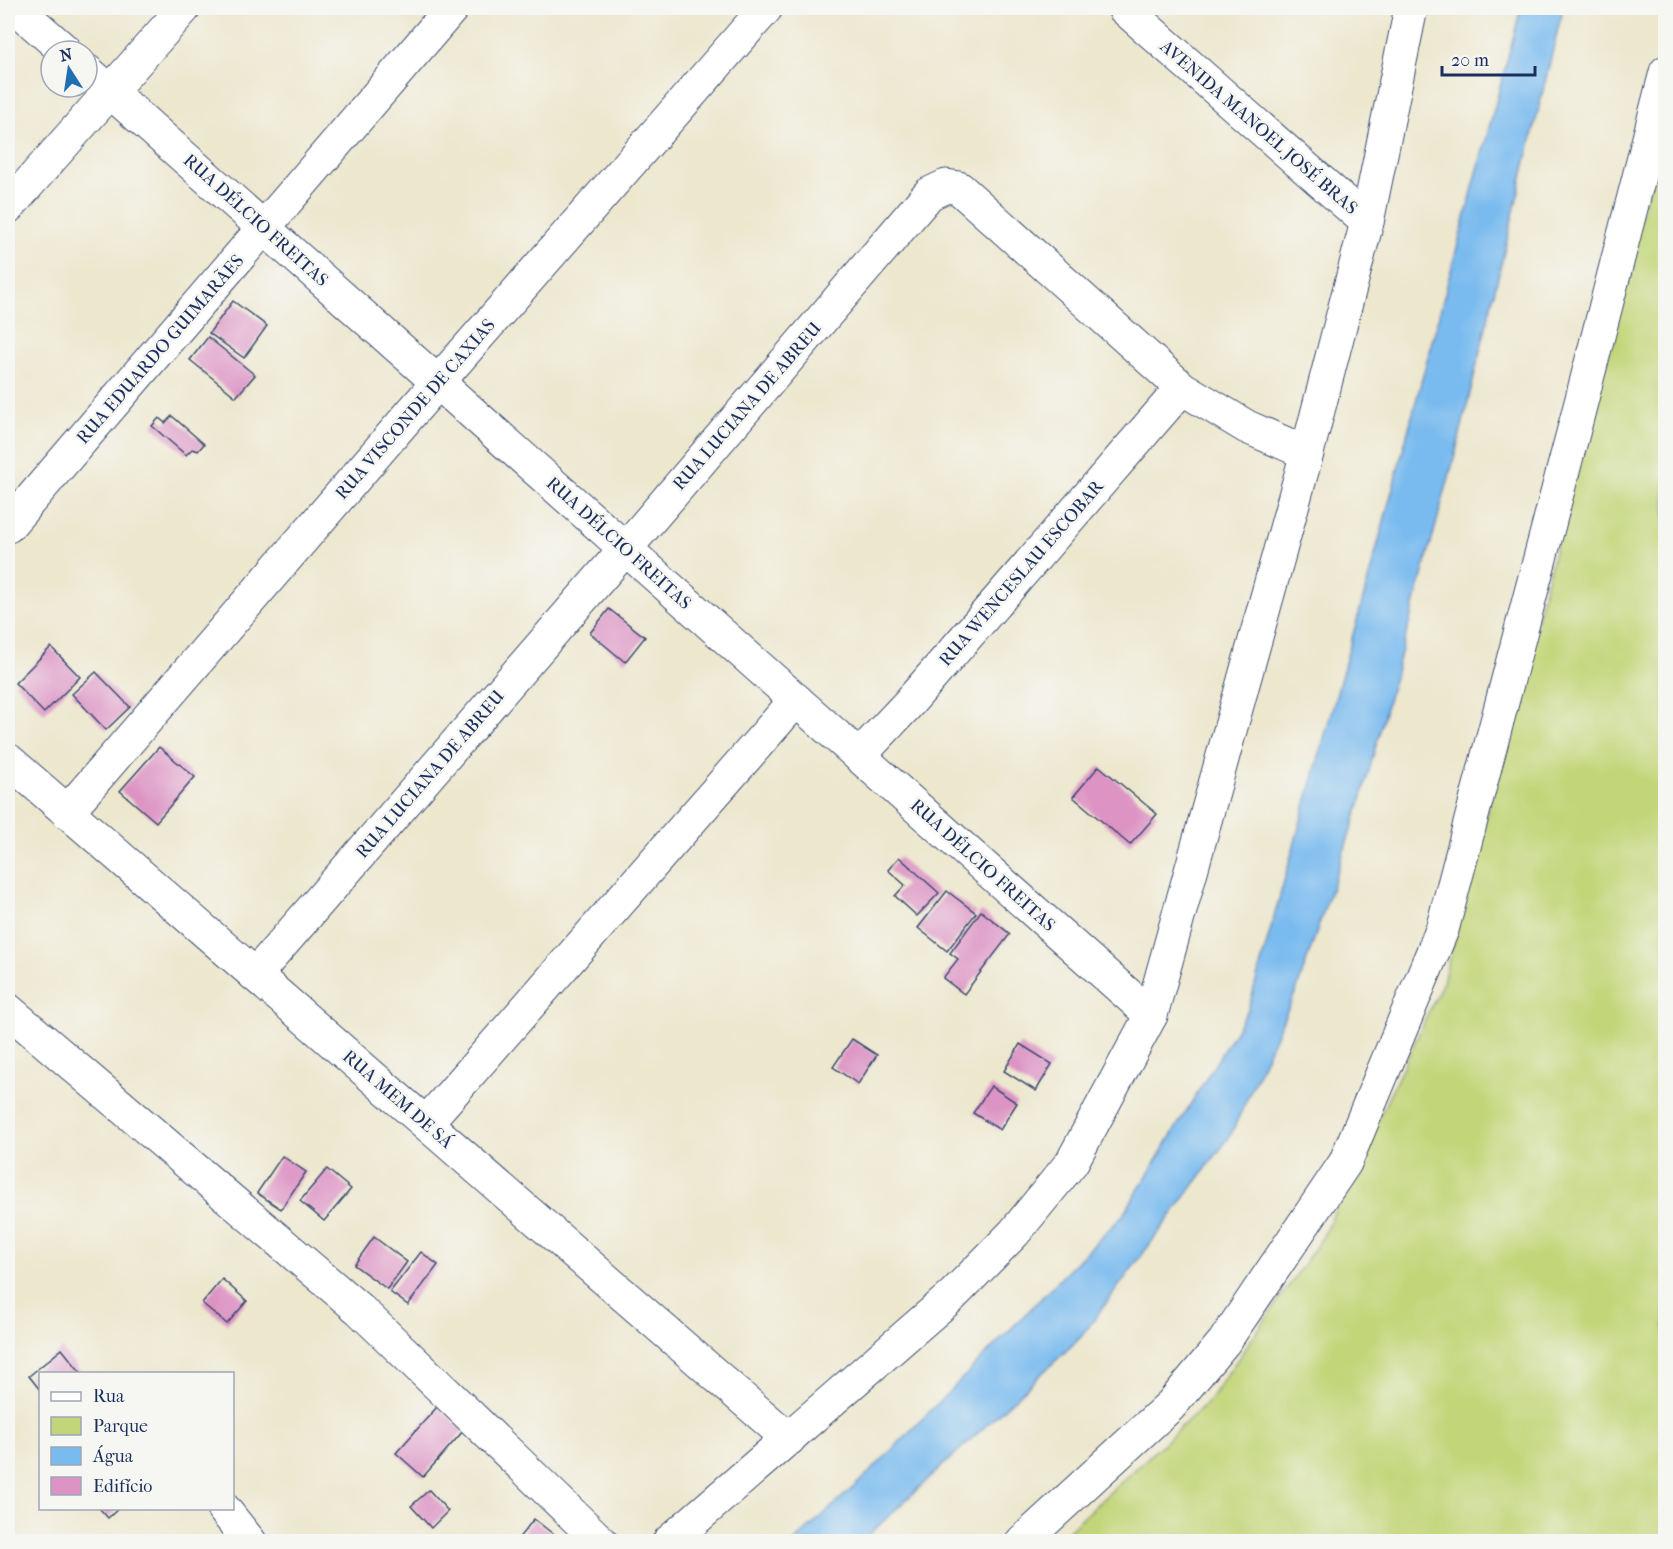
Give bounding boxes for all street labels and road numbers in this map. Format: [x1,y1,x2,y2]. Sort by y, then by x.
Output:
street label: AVENIDA MANOEL JOSÉ BRAS [1155,34,1362,219]
street label: RUA DÉLCIO FREITAS [179,149,333,291]
street label: RUA EDUARDO GUIMARÃES [72,250,248,448]
street label: RUA VISCONDE DE CAXIAS [331,315,500,504]
street label: RUA LUCIANA DE ABREU [669,318,826,495]
street label: RUA DÉLCIO FREITAS [542,472,696,614]
street label: RUA WENCESLAU ESCOBAR [935,475,1109,671]
street label: RUA LUCIANA DE ABREU [352,686,509,863]
street label: RUA DÉLCIO FREITAS [906,794,1060,936]
street label: RUA MEM DE SÁ [338,1045,458,1153]

